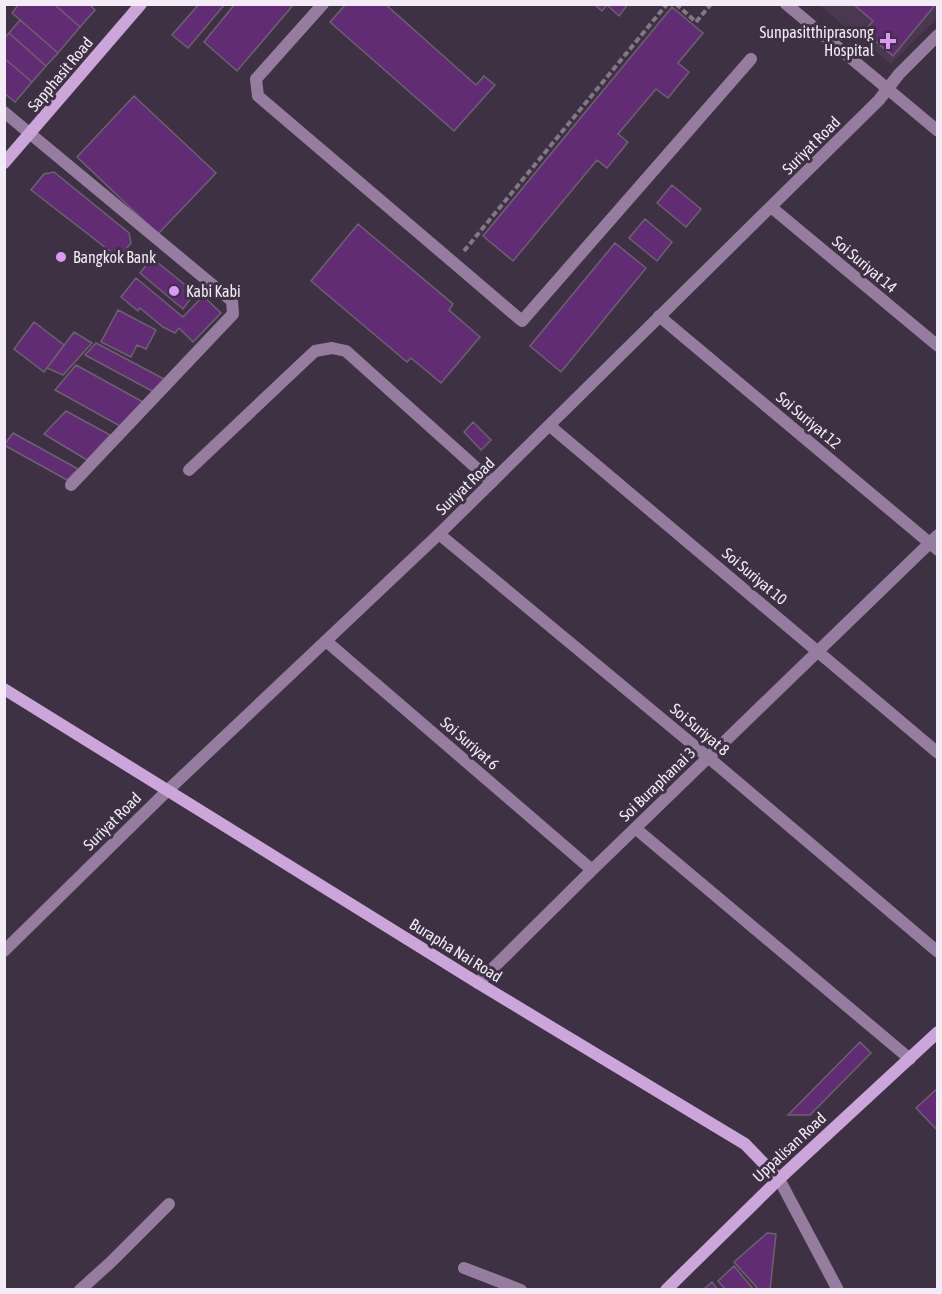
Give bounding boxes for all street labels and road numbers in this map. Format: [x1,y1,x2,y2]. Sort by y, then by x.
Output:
street label: Sapphasit Road [24,33,97,115]
street label: Suriyat Road [778,112,844,178]
street label: Soi Suriyat 14 [828,232,901,297]
street label: Soi Suriyat 12 [772,388,845,453]
street label: Suriyat Road [432,454,499,519]
street label: Soi Suriyat 10 [718,544,791,609]
street label: Soi Suriyat 8 [666,699,733,760]
street label: Soi Suriyat 6 [437,713,503,774]
street label: Soi Buraphanai 3 [615,743,699,825]
street label: Suriyat Road [79,788,145,854]
street label: Burapha Nai Road [406,914,505,986]
street label: Uppalisan Road [749,1109,830,1186]

